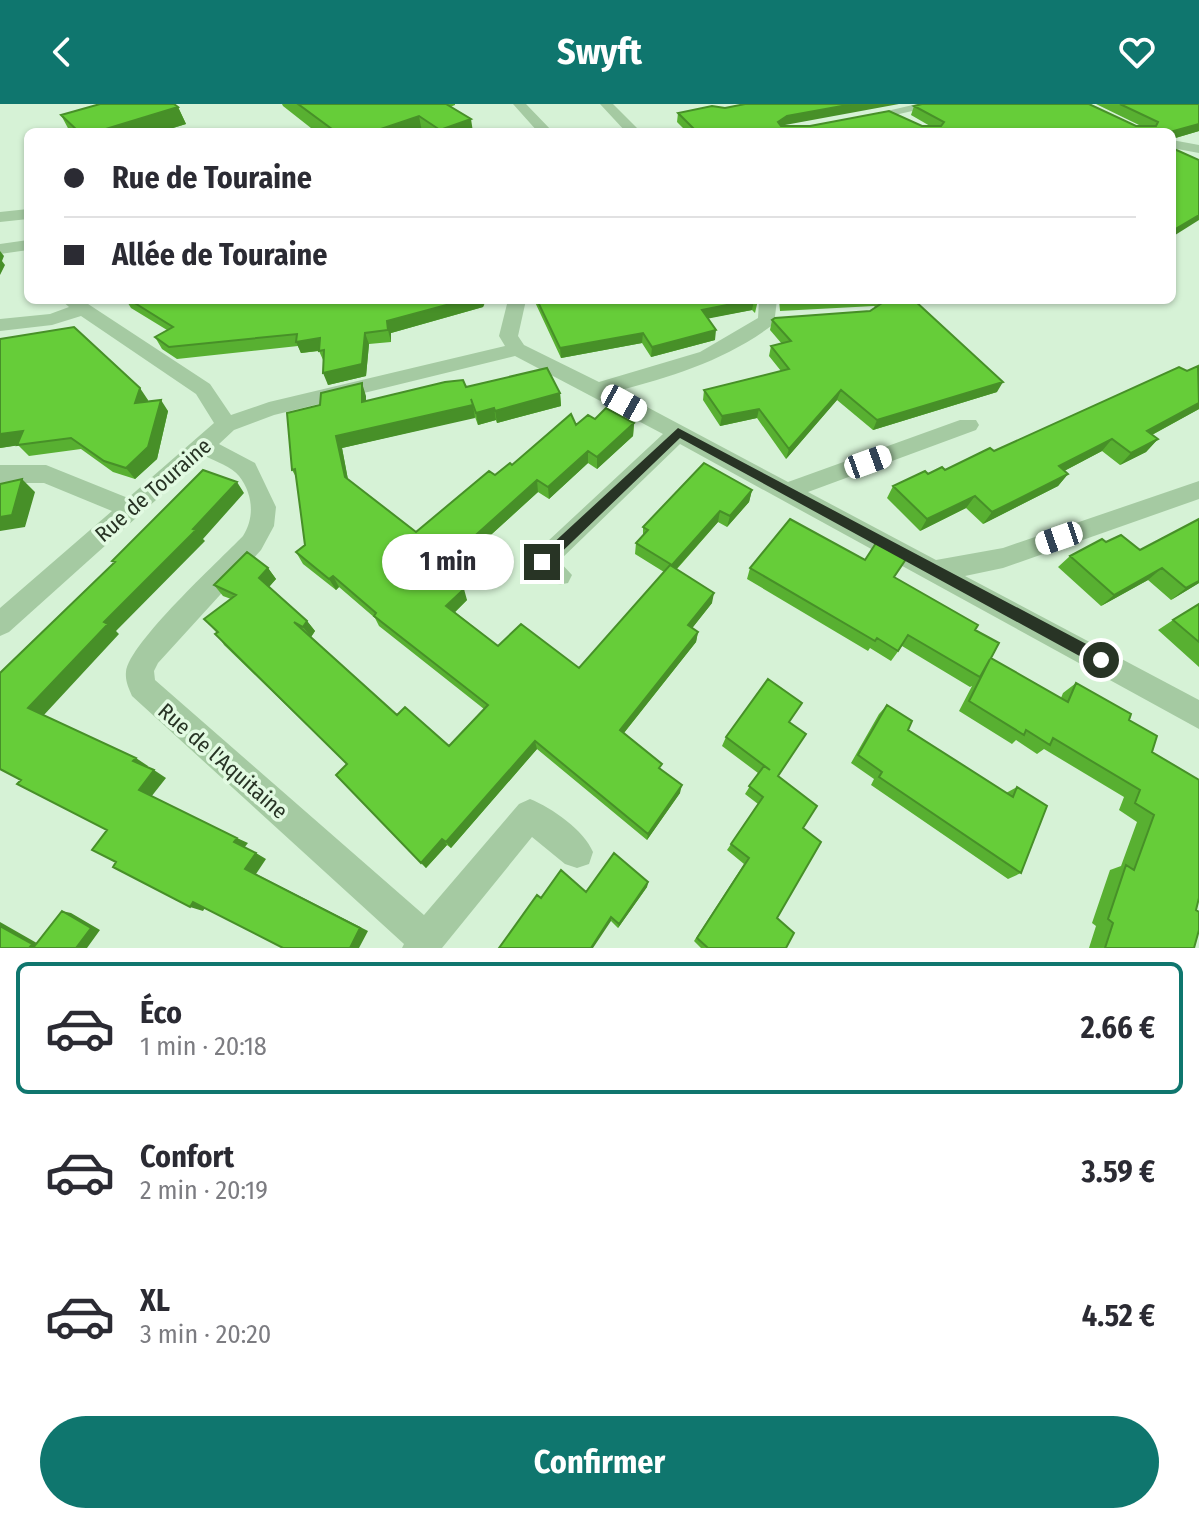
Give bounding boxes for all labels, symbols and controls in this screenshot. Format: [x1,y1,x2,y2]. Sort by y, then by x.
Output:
icon: back [40,30,84,74]
text: Swyft [557,30,642,74]
icon: heart [1115,30,1159,74]
text: Rue de Touraine [112,160,312,196]
text: Allée de Touraine [112,237,327,273]
car [597,381,651,425]
street label: Rue de Touraine [89,432,217,548]
car [841,443,895,481]
car [1032,519,1086,557]
callout: 1 min [382,534,514,590]
route end [524,544,560,580]
text: 1 min [420,546,476,577]
route start [1083,642,1119,678]
street label: Rue de l'Aquitaine [153,697,293,825]
icon: car [44,992,116,1064]
text: Éco [140,995,182,1031]
text: 2.66 € [1081,1010,1155,1046]
text: 1 min · 20:18 [140,1031,267,1062]
icon: car [44,1136,116,1208]
text: Confort [140,1139,234,1175]
text: 3.59 € [1082,1154,1155,1190]
text: 2 min · 20:19 [140,1175,268,1206]
icon: car [44,1280,116,1352]
text: XL [140,1283,170,1319]
text: 4.52 € [1082,1298,1155,1334]
text: 3 min · 20:20 [140,1319,271,1350]
button: Confirmer [40,1416,1159,1508]

